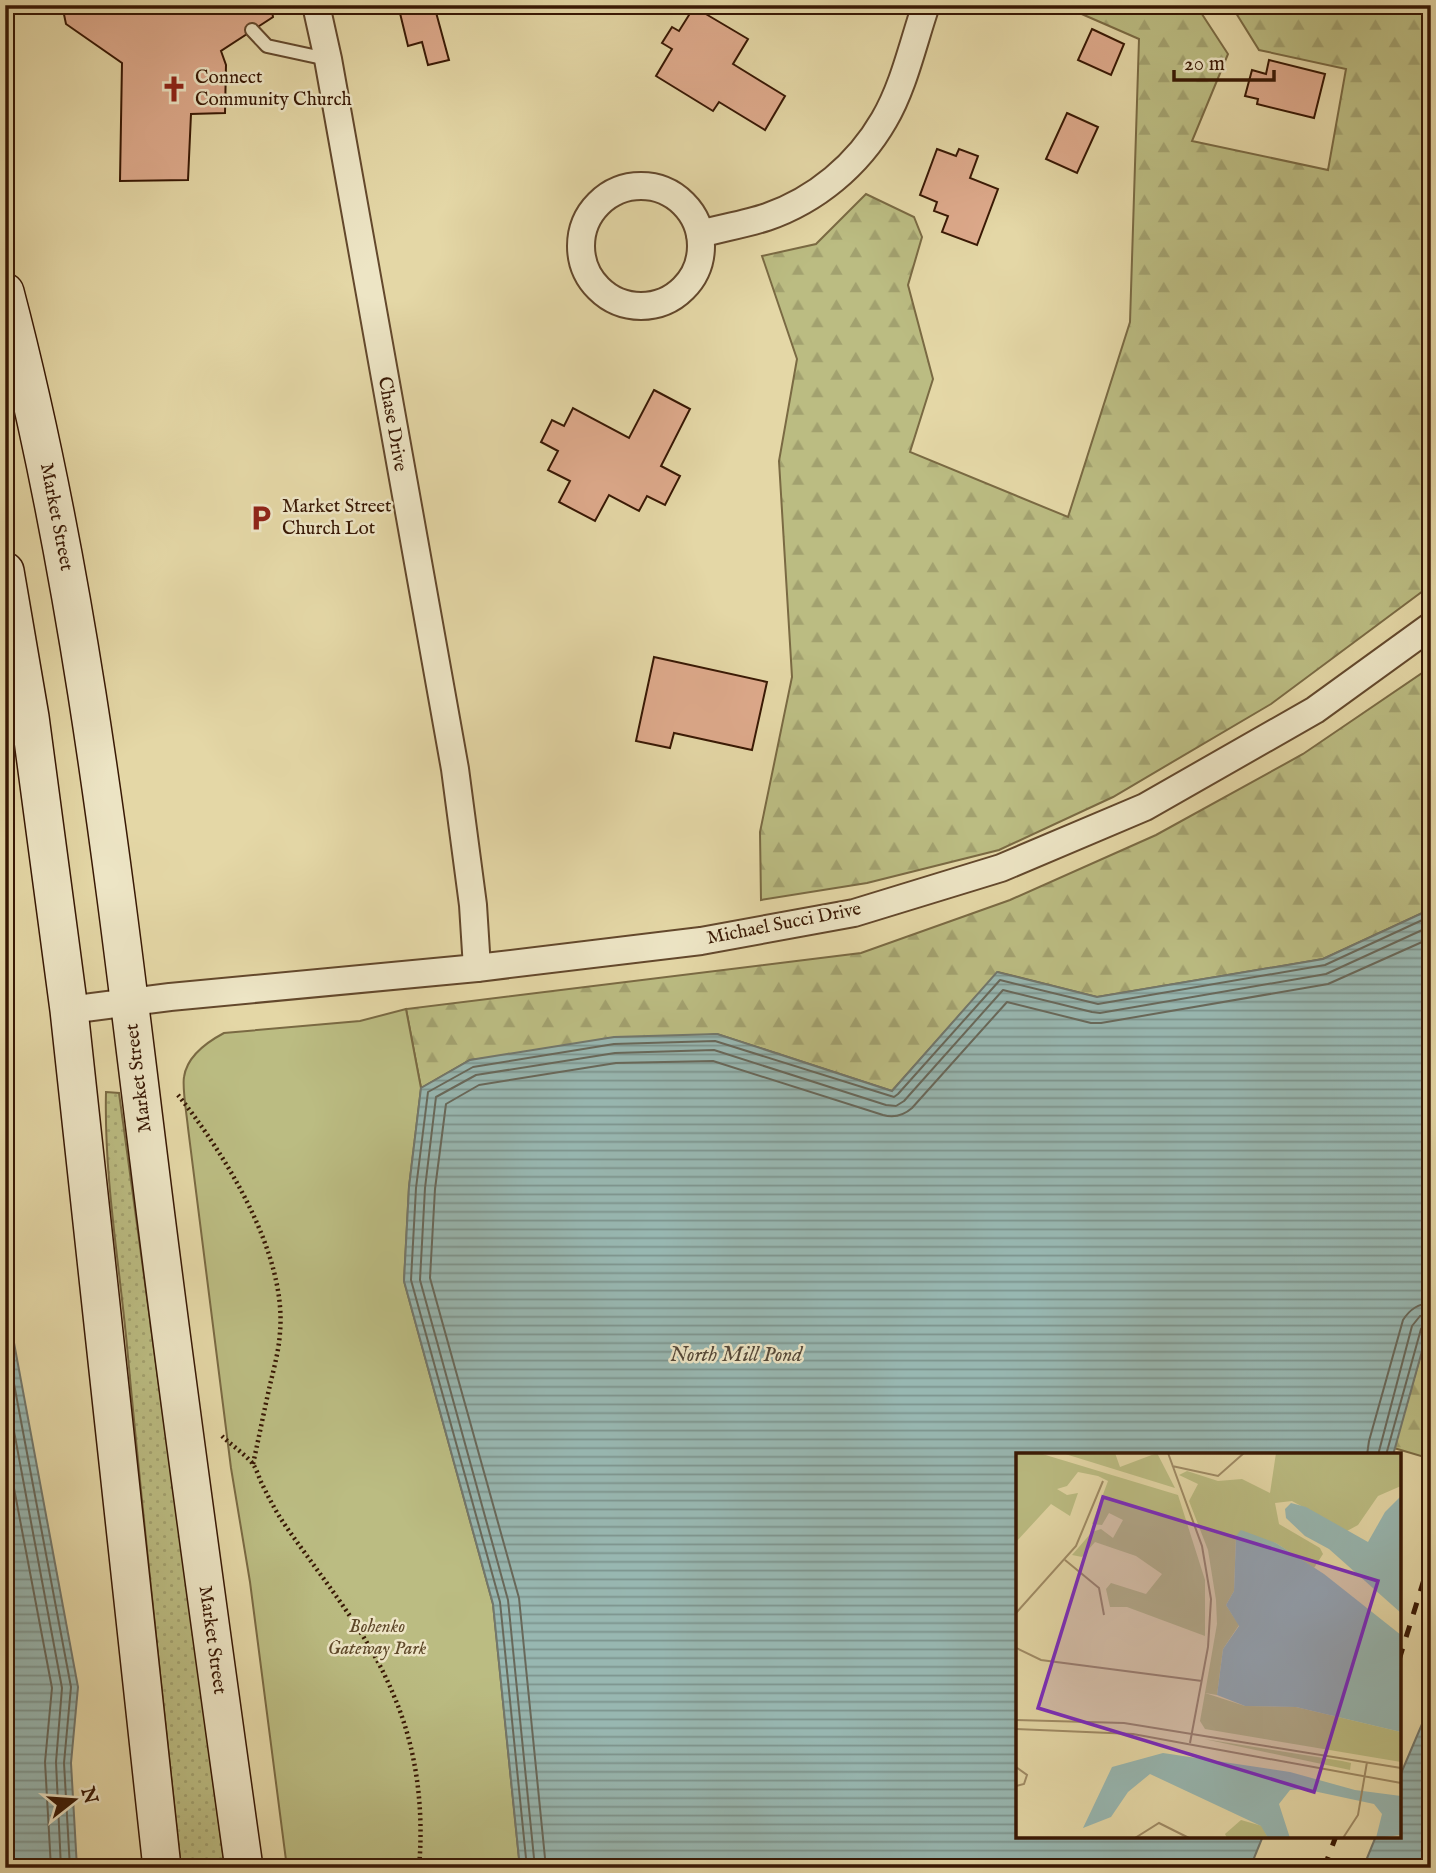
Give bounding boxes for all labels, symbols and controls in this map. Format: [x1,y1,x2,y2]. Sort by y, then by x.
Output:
scale bar [1174,38,1273,82]
text: 20 m [1184,51,1225,78]
place label: Connect Community Church [195,66,352,112]
church icon: Connect Community Church [159,74,189,104]
street label: Chase Drive [372,375,412,473]
street label: Market Street [34,461,78,574]
place label: Market Street Church Lot [282,495,392,541]
parking icon: Market Street Church Lot [246,503,276,533]
street label: Michael Succi Drive [705,897,864,951]
street label: Market Street [120,1022,158,1134]
water label: North Mill Pond [670,1342,804,1369]
inset map [1016,1453,1401,1838]
street label: Market Street [192,1584,232,1696]
park label: Bohenko Gateway Park [328,1615,427,1661]
north arrow [38,1764,108,1834]
text: N [74,1783,102,1808]

